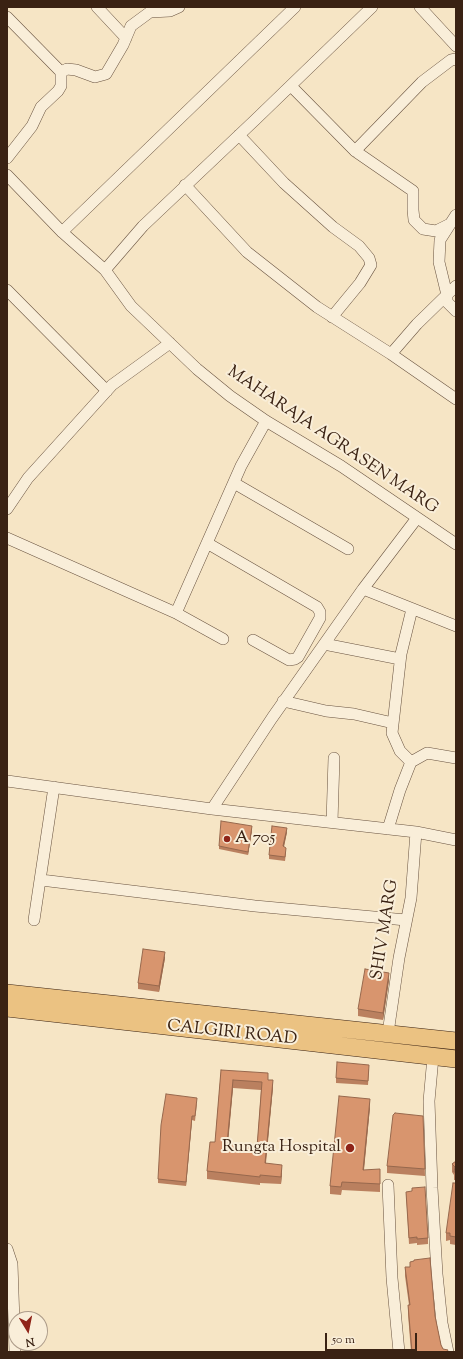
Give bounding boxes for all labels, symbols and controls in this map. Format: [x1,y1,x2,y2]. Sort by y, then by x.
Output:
street label: MAHARAJA AGRASEN MARG [223,363,441,519]
place label: A 705 [235,829,275,849]
marker: A 705 [222,834,232,844]
street label: SHIV MARG [368,878,404,982]
street label: CALGIRI ROAD [166,1017,298,1051]
place label: Rungta Hospital [222,1138,341,1158]
marker: Rungta Hospital [344,1142,356,1154]
north arrow [8,1311,48,1351]
scale bar [327,1325,419,1351]
text: 50 m [332,1331,355,1349]
text: N [24,1333,36,1350]

